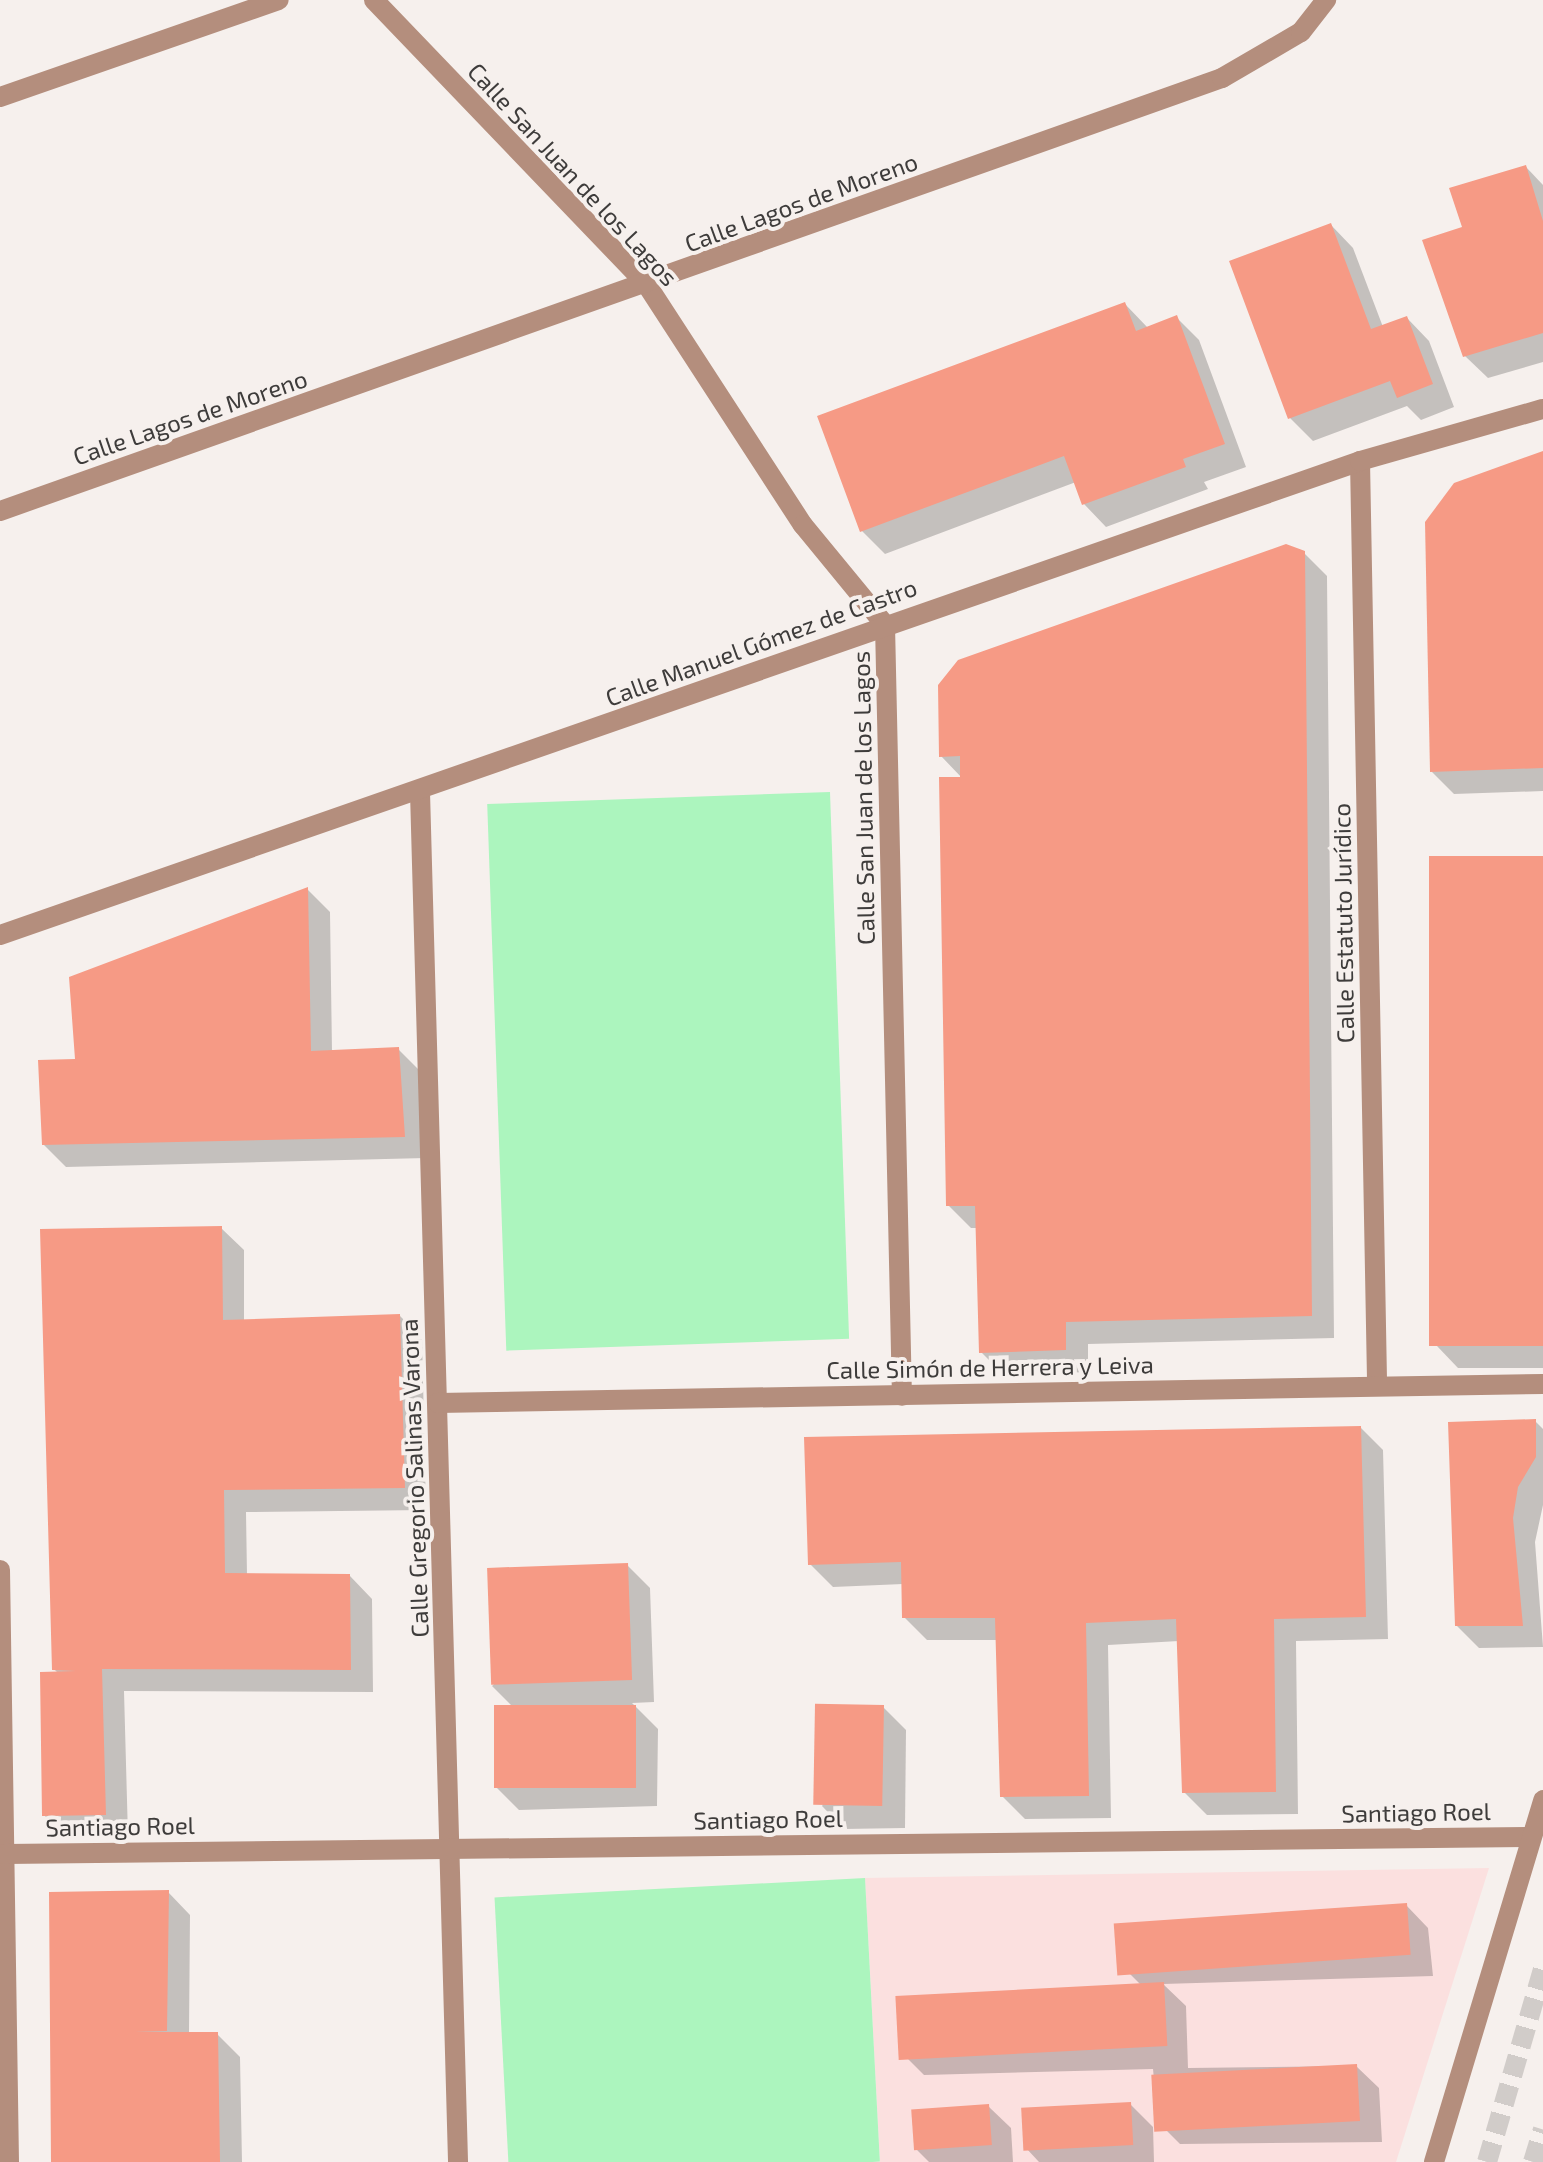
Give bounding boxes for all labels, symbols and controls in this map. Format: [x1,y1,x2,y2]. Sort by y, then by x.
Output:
street label: Calle San Juan de los Lagos [462,56,684,292]
street label: Calle Lagos de Moreno [681,146,921,258]
street label: Calle Lagos de Moreno [69,363,311,471]
street label: Calle Manuel Gómez de Castro [601,572,921,712]
street label: Calle San Juan de los Lagos [846,651,880,945]
street label: Calle Estatuto Jurídico [1327,802,1359,1044]
street label: Calle Gregorio Salinas Varona [394,1318,434,1638]
street label: Calle Simón de Herrera y Leiva [825,1350,1155,1384]
street label: Santiago Roel [1341,1796,1491,1828]
street label: Santiago Roel [693,1803,843,1835]
street label: Santiago Roel [45,1810,195,1842]

